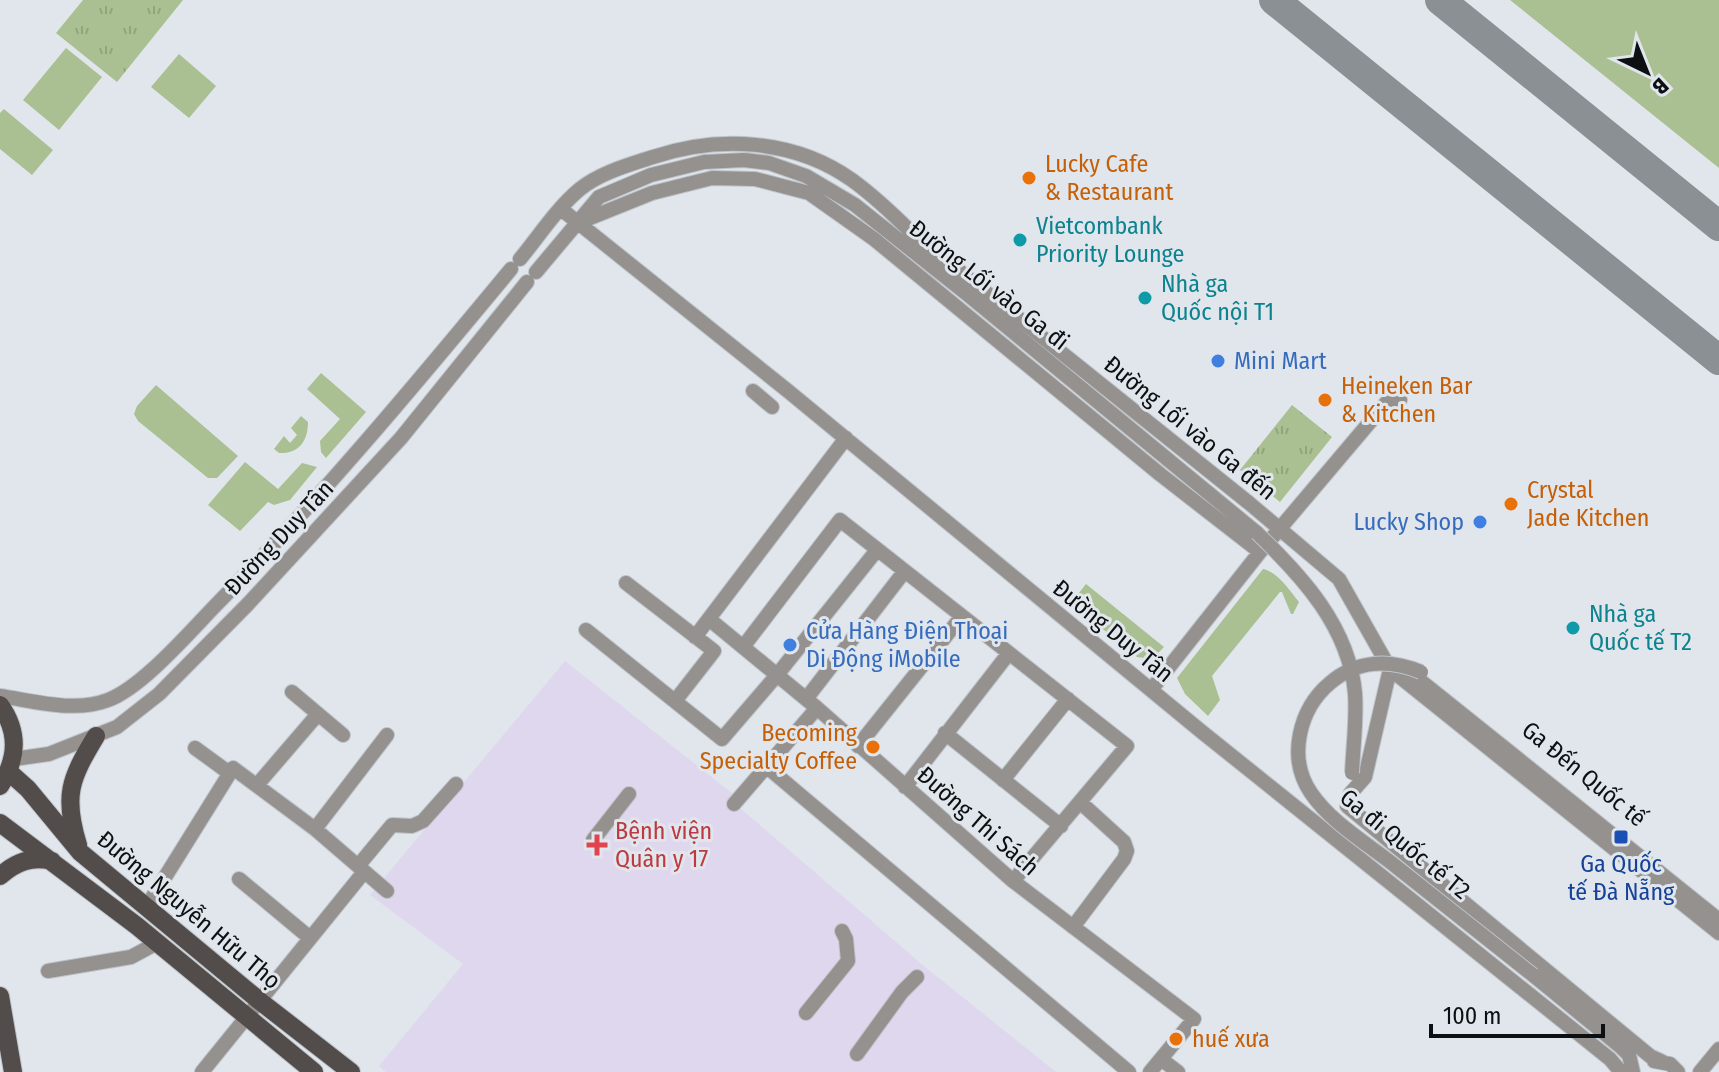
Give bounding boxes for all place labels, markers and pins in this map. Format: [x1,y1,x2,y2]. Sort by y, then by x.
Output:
place label: Lucky Cafe & Restaurant [1045,150,1173,206]
marker: Lucky Cafe & Restaurant [1020,169,1038,187]
place label: Vietcombank Priority Lounge [1036,212,1184,268]
marker: Vietcombank Priority Lounge [1011,231,1029,249]
place label: Nhà ga Quốc nội T1 [1161,270,1274,326]
marker: Nhà ga Quốc nội T1 [1136,289,1154,307]
place label: Mini Mart [1234,347,1327,375]
marker: Mini Mart [1209,352,1227,370]
place label: Heineken Bar & Kitchen [1341,372,1473,428]
marker: Heineken Bar & Kitchen [1316,391,1334,409]
place label: Crystal Jade Kitchen [1527,476,1649,532]
marker: Crystal Jade Kitchen [1502,495,1520,513]
place label: Lucky Shop [1353,508,1464,536]
marker: Lucky Shop [1471,513,1489,531]
place label: Nhà ga Quốc tế T2 [1589,600,1692,656]
place label: Cửa Hàng Điện Thoại Di Động iMobile [806,617,1008,673]
marker: Nhà ga Quốc tế T2 [1564,619,1582,637]
marker: Cửa Hàng Điện Thoại Di Động iMobile [781,636,799,654]
place label: Becoming Specialty Coffee [700,719,858,775]
marker: Becoming Specialty Coffee [864,738,882,756]
place label: Bệnh viện Quân y 17 [615,817,712,873]
marker: Ga Quốc tế Đà Nẵng [1612,828,1630,846]
marker: Bệnh viện Quân y 17 [586,834,608,856]
place label: Ga Quốc tế Đà Nẵng [1568,850,1675,906]
place label: huế xưa [1192,1025,1270,1053]
marker: huế xưa [1167,1030,1185,1048]

